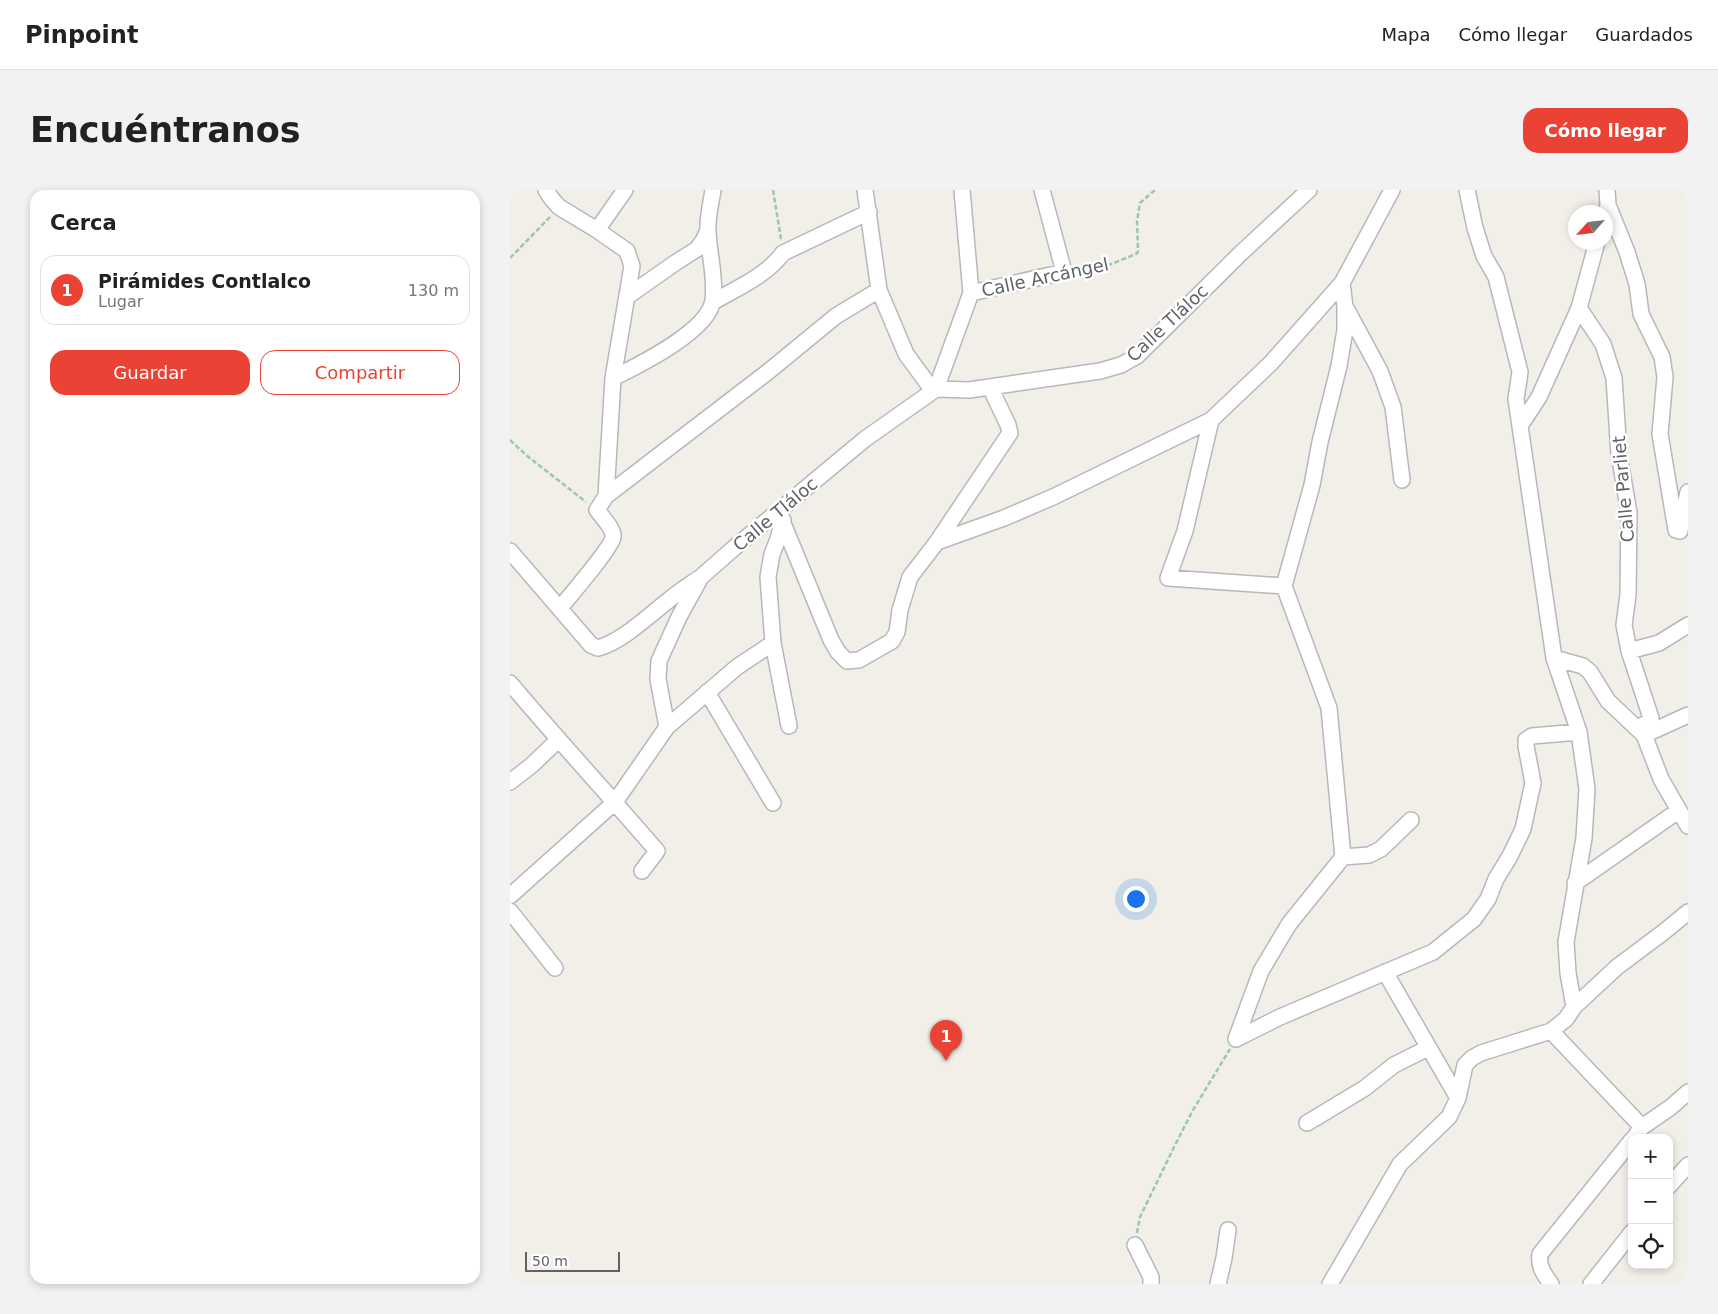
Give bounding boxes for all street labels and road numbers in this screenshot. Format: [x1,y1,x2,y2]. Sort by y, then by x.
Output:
street label: Calle Arcángel [979,253,1111,301]
street label: Calle Tláloc [1122,280,1212,366]
street label: Calle Parliet [1608,435,1638,543]
street label: Calle Tláloc [729,473,821,555]

